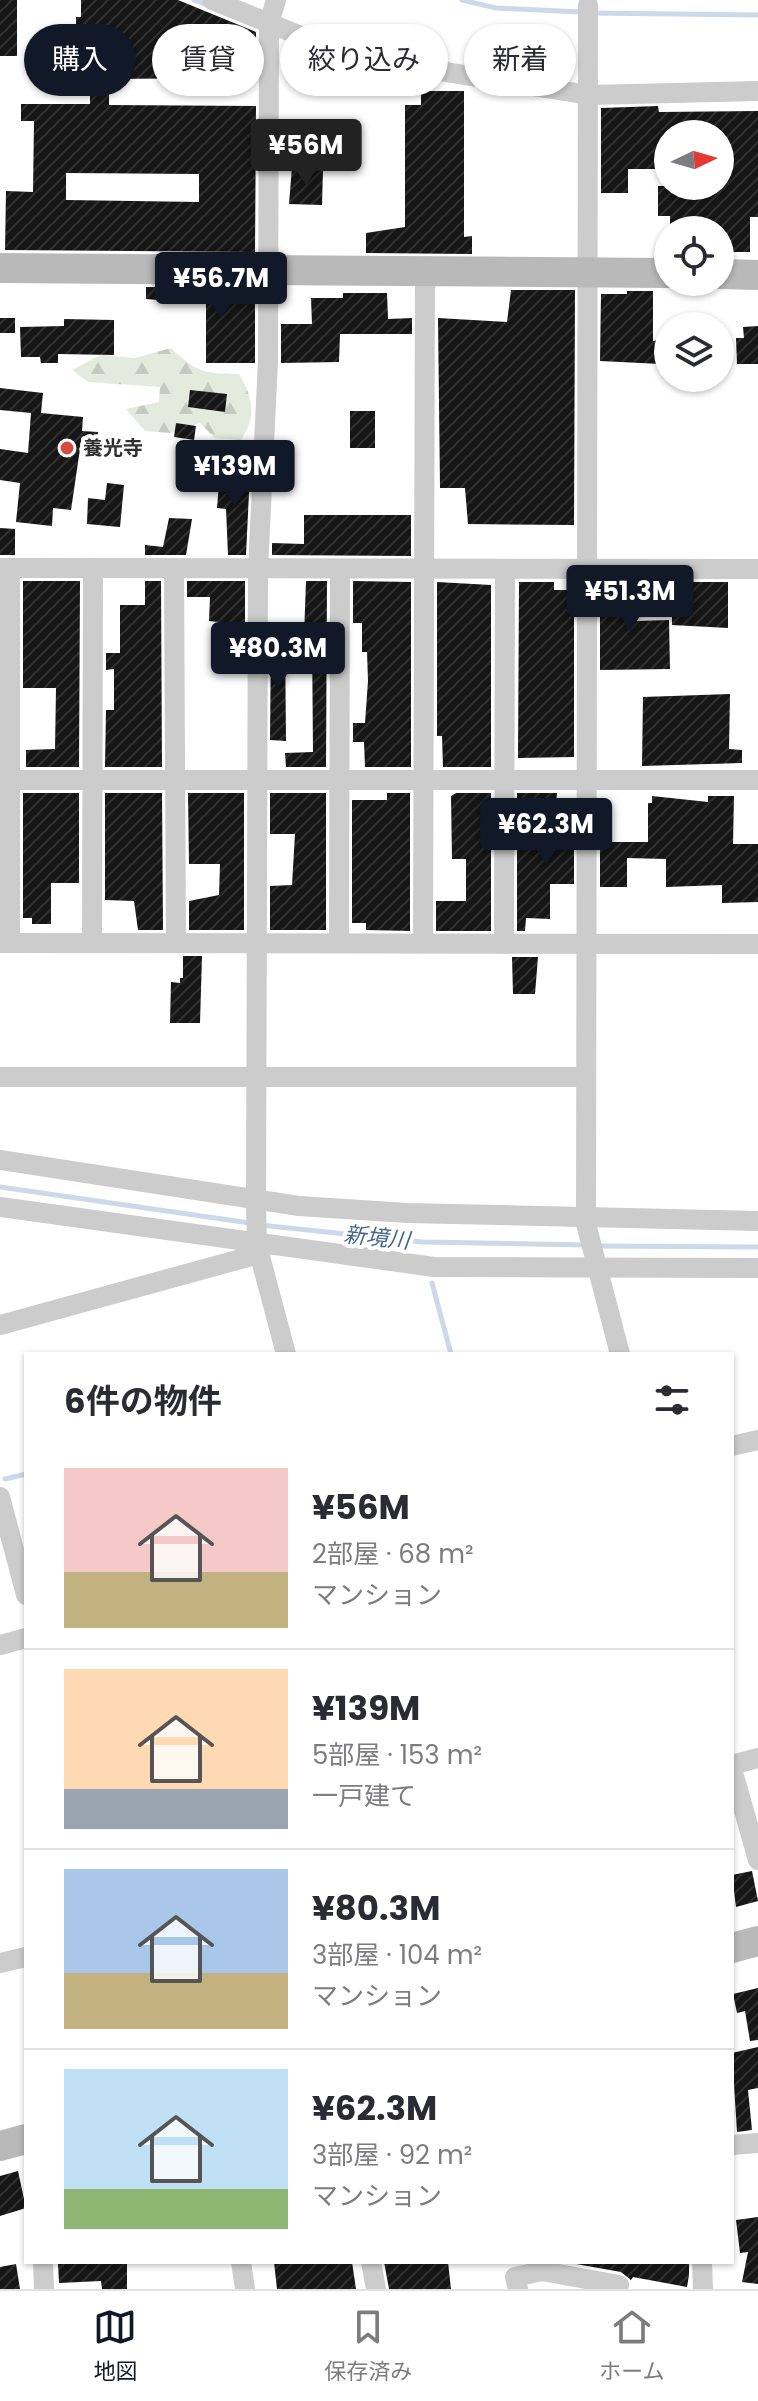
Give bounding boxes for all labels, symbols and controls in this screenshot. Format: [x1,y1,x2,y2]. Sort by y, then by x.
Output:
chip: 購入 [24,24,136,96]
chip: 賃貸 [152,24,264,96]
chip: 絞り込み [280,24,448,96]
chip: 新着 [464,24,576,96]
pin: ¥56M [259,119,353,187]
north arrow [654,120,734,200]
map controls [654,120,734,392]
text: ¥56M [269,127,343,163]
button: locate [654,216,734,296]
pin: ¥56.7M [156,252,286,320]
text: ¥56.7M [173,260,269,296]
button: layers [654,312,734,392]
place label: 養光寺 [83,434,143,462]
marker: 養光寺 [58,439,76,457]
pin: ¥139M [179,440,291,508]
text: ¥139M [194,448,276,484]
pin: ¥51.3M [565,565,695,633]
text: ¥51.3M [584,573,676,609]
pin: ¥80.3M [213,622,343,690]
text: ¥80.3M [229,630,327,666]
pin: ¥62.3M [481,798,611,866]
text: ¥62.3M [498,806,594,842]
water label: 新境川 [343,1219,413,1257]
text: 6件の物件 [64,1377,222,1425]
icon: filters [650,1378,694,1422]
text: ¥56M [312,1483,410,1531]
icon: home [128,1500,224,1596]
text: 2部屋 · 68 m² [312,1536,474,1572]
text: マンション [312,1577,442,1613]
text: ¥139M [312,1684,420,1732]
icon: home [128,1701,224,1797]
text: 5部屋 · 153 m² [312,1737,482,1773]
text: 一戸建て [312,1778,416,1814]
text: ¥80.3M [312,1884,440,1932]
icon: home [128,1901,224,1997]
text: 3部屋 · 104 m² [312,1937,482,1973]
text: マンション [312,1978,442,2014]
text: ¥62.3M [312,2084,437,2132]
icon: home [128,2101,224,2197]
text: 3部屋 · 92 m² [312,2137,472,2173]
text: マンション [312,2178,442,2214]
tab: 地図 [93,2305,137,2388]
tab: 保存済み [324,2305,412,2388]
tab: ホーム [599,2305,665,2388]

